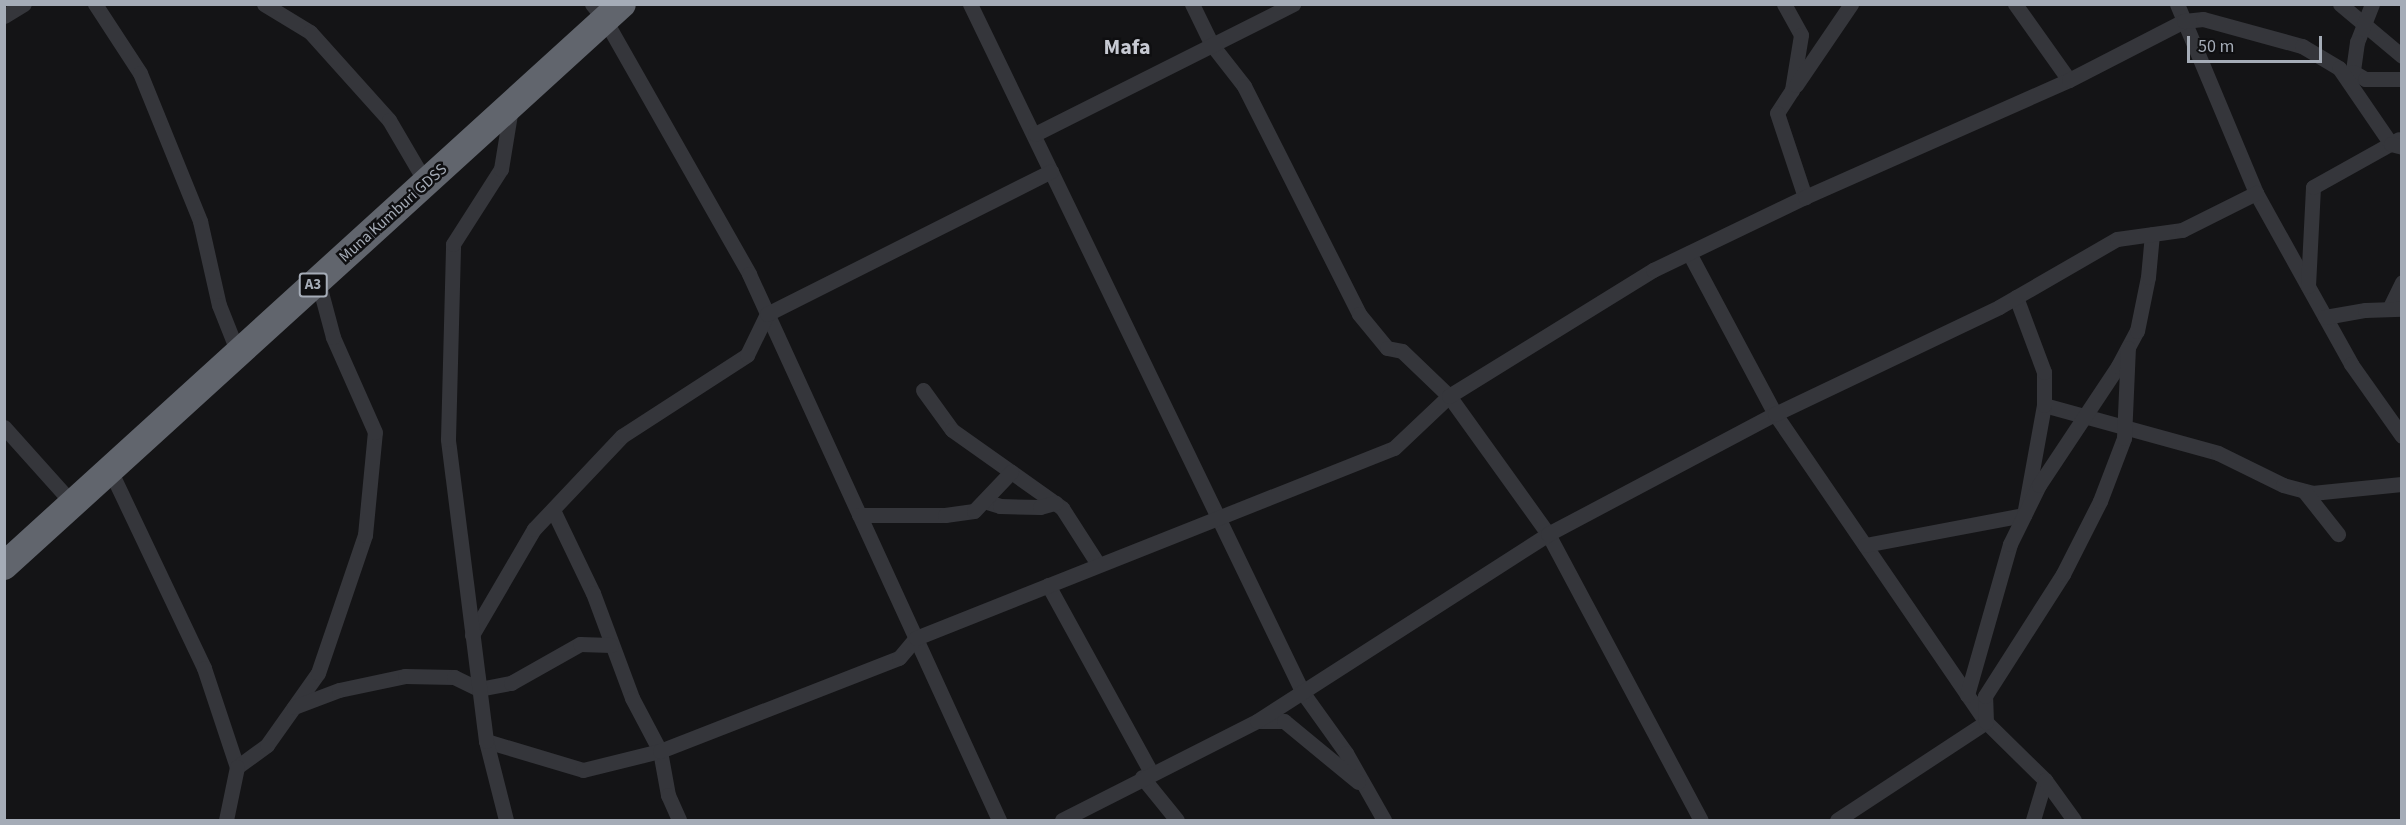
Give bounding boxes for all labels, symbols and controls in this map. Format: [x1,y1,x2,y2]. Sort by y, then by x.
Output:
scale bar [2190,24,2325,62]
text: 50 m [2198,34,2234,59]
district label: Mafa [1103,35,1151,61]
street label: Muna Kumburi GDSS [335,160,451,266]
road number: A3 [298,273,328,297]

